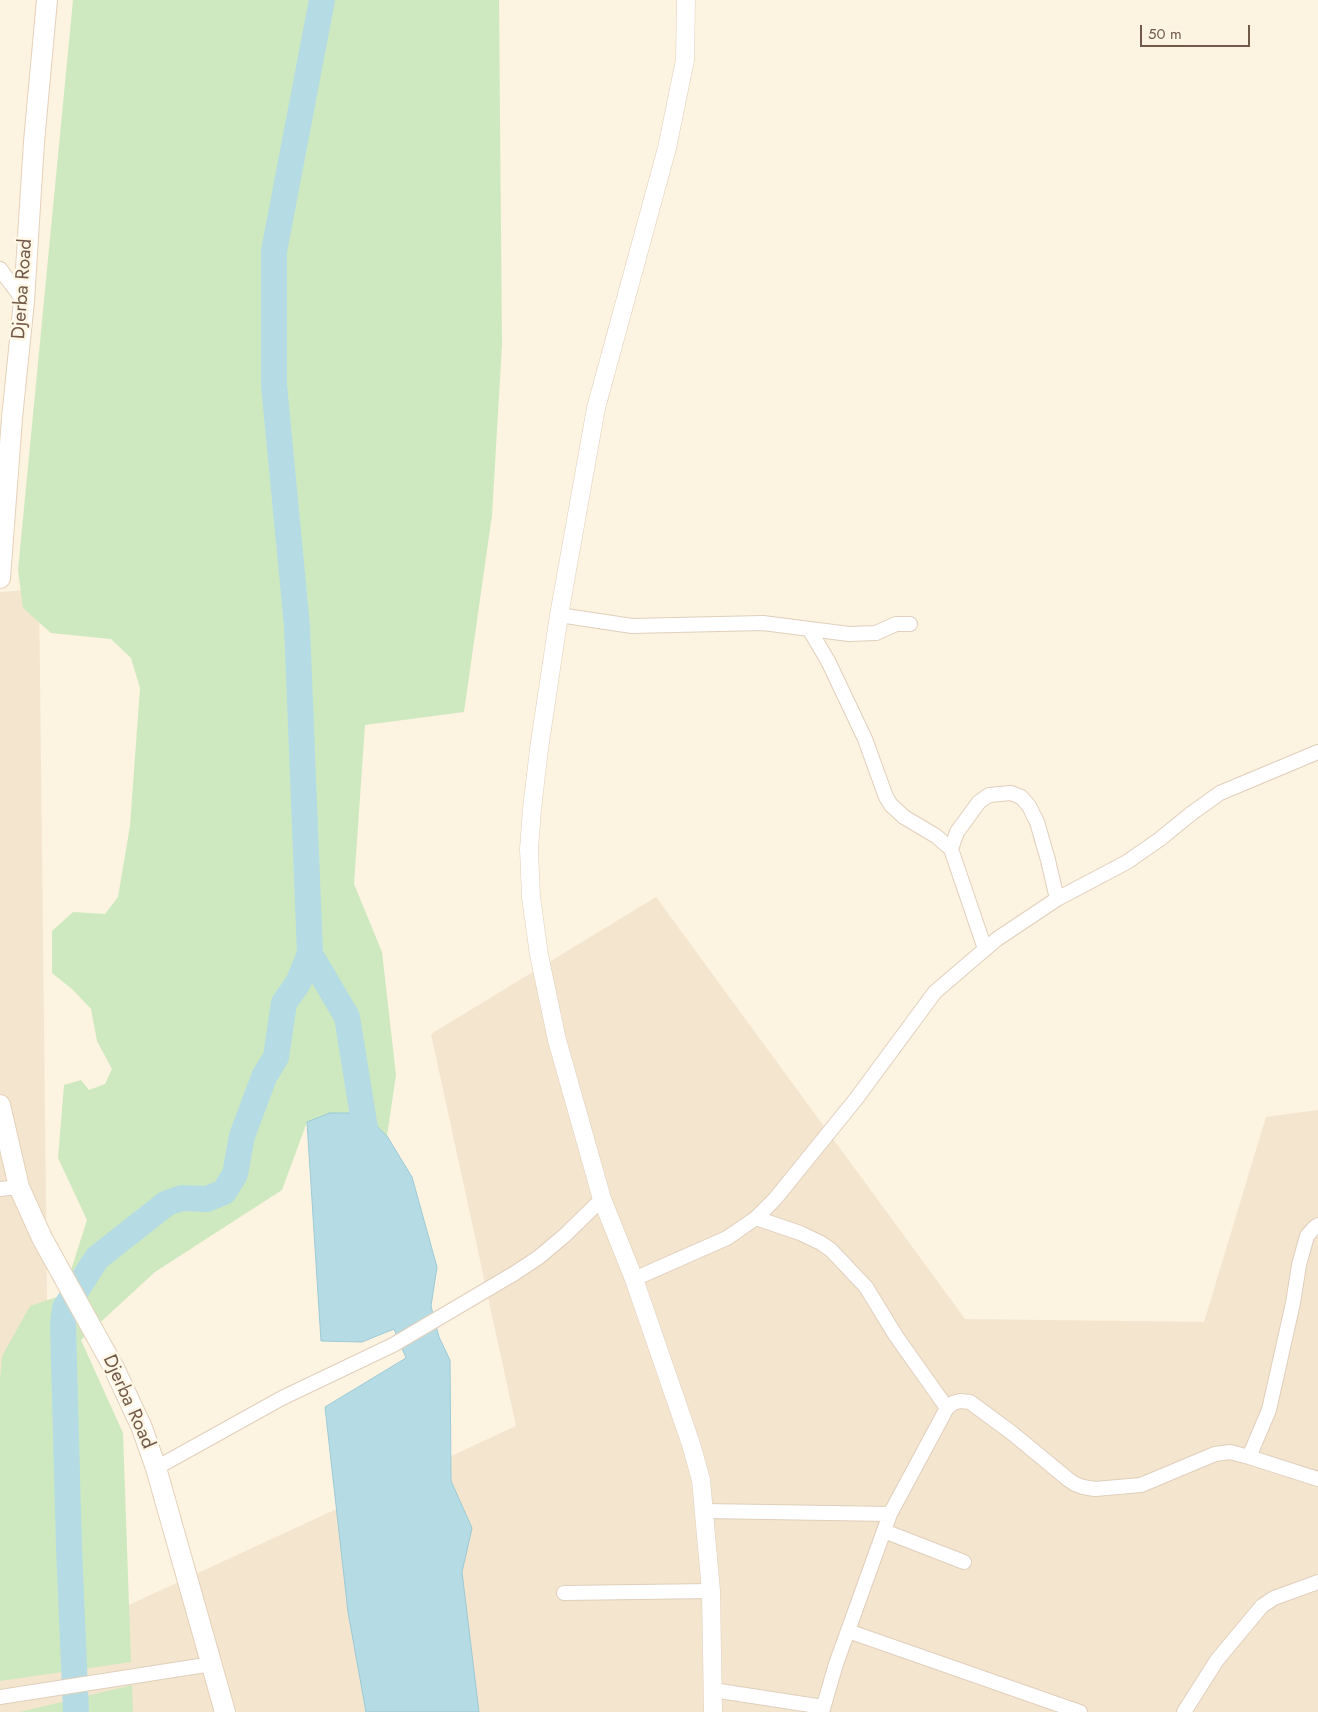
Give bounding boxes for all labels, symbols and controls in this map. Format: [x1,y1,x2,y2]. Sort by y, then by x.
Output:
scale bar [1143,15,1253,47]
text: 50 m [1148,23,1182,45]
street label: Djerba Road [8,238,38,340]
street label: Djerba Road [97,1351,159,1453]

